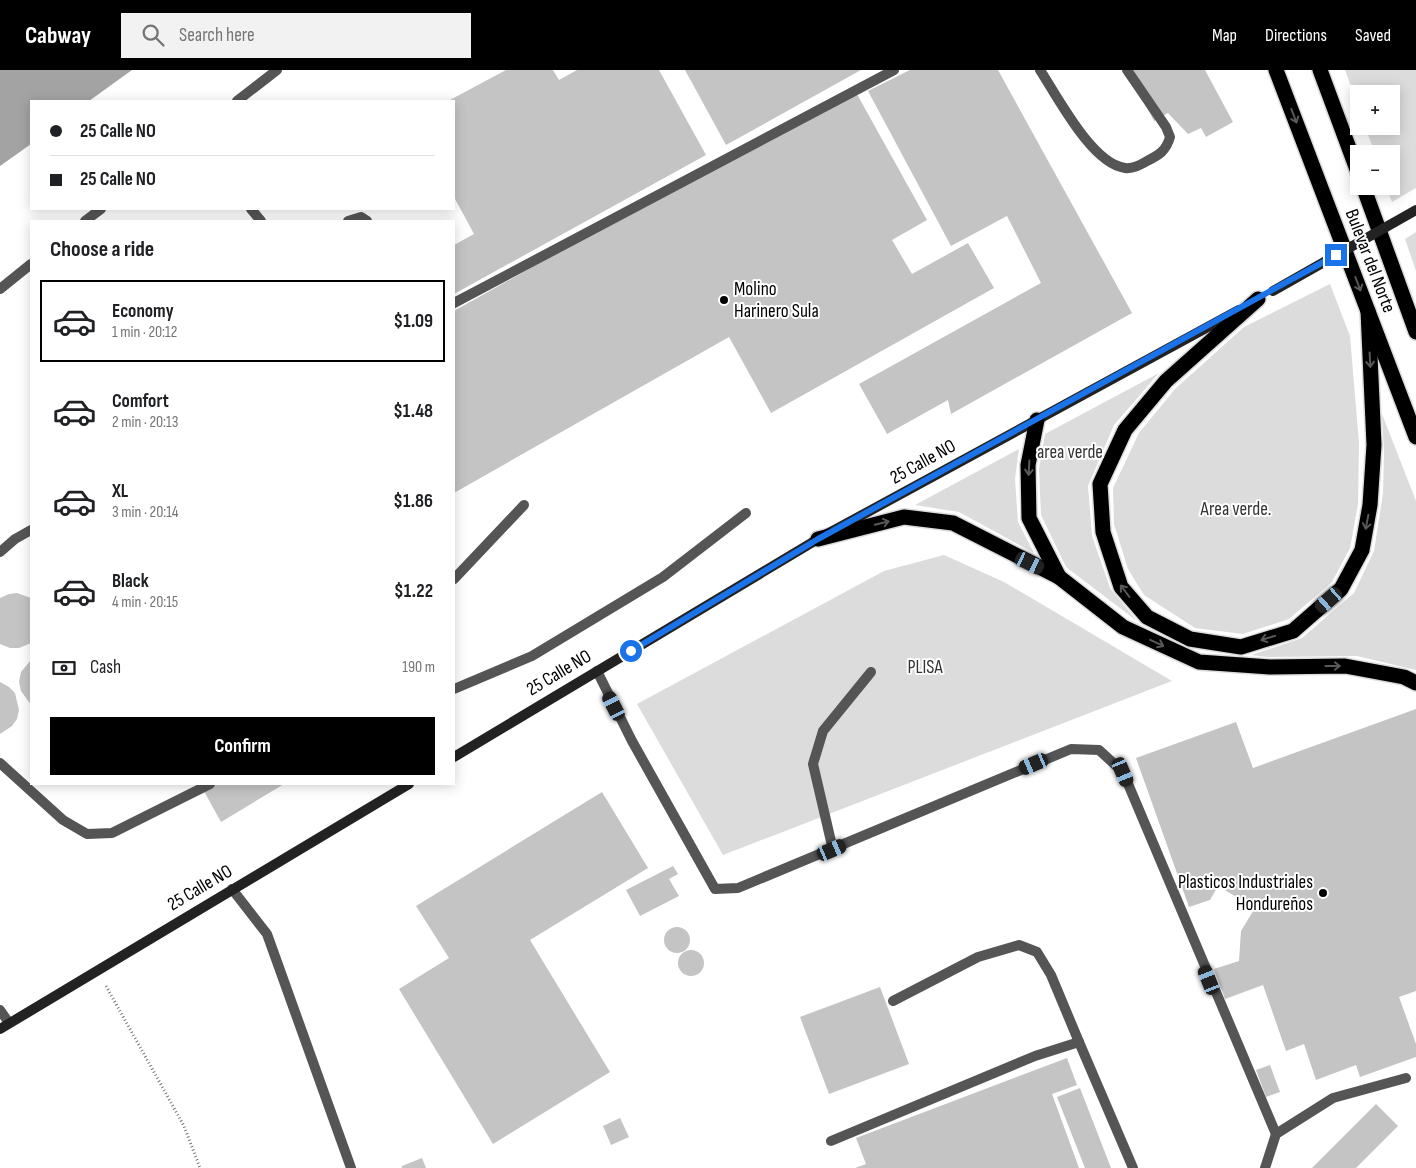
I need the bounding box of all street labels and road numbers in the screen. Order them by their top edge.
street label: Bulevar del Norte [1340,206,1400,316]
street label: 25 Calle NO [886,435,960,489]
street label: 25 Calle NO [522,645,596,701]
street label: 25 Calle NO [163,860,237,916]

